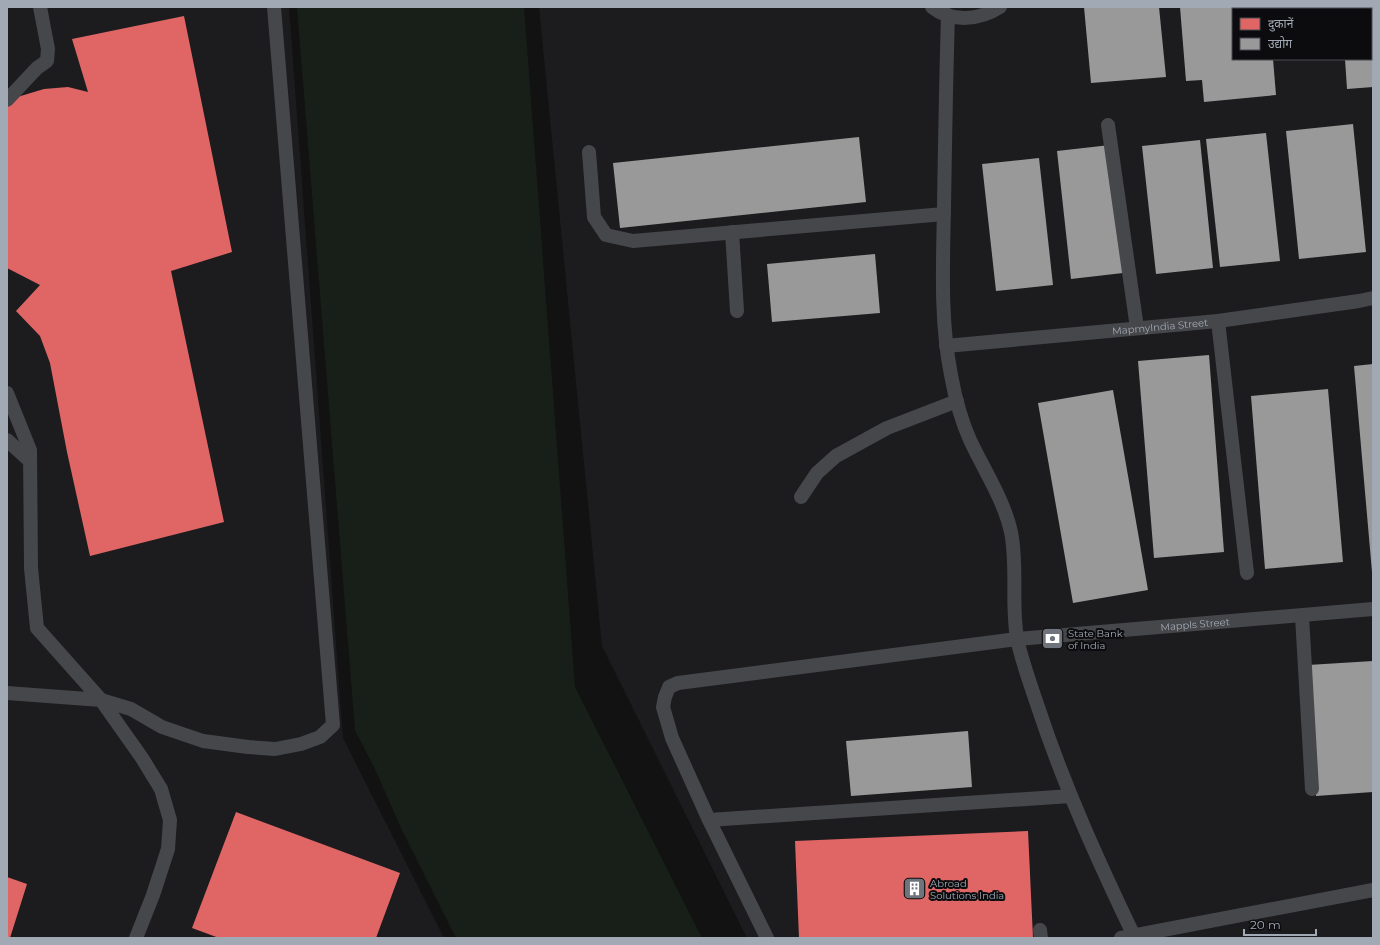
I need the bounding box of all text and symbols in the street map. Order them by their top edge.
legend [1232,8,1372,60]
text: दुकानें [1268,16,1294,32]
text: उद्योग [1268,36,1292,51]
street label: MapmyIndia Street [1112,316,1209,338]
street label: Mappls Street [1160,615,1230,634]
bank icon: State Bank of India [1040,626,1066,652]
place label: State Bank of India [1068,627,1123,652]
building icon: Abroad Solutions India [901,876,927,902]
place label: Abroad Solutions India [930,877,1004,902]
scale bar [1244,911,1316,937]
text: 20 m [1250,917,1281,932]

